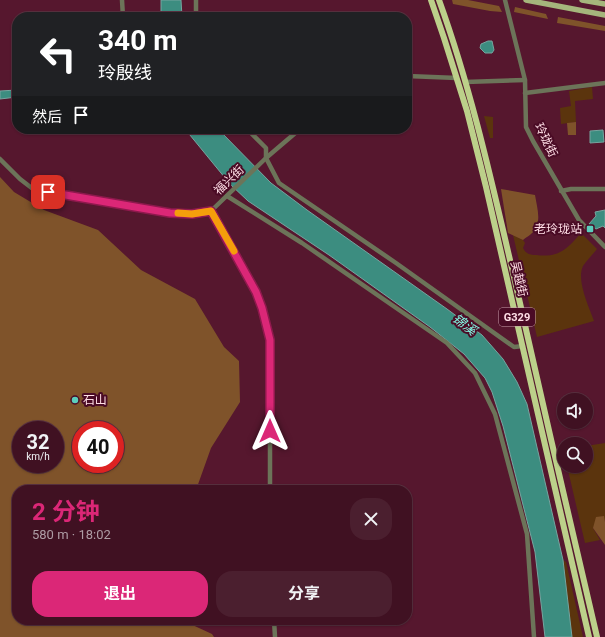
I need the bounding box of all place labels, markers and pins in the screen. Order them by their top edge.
pin [31,175,65,209]
place label: 老玲珑站 [534,222,582,236]
marker: 老玲珑站 [585,224,595,234]
place label: 石山 [83,393,107,407]
marker: 石山 [70,395,80,405]

